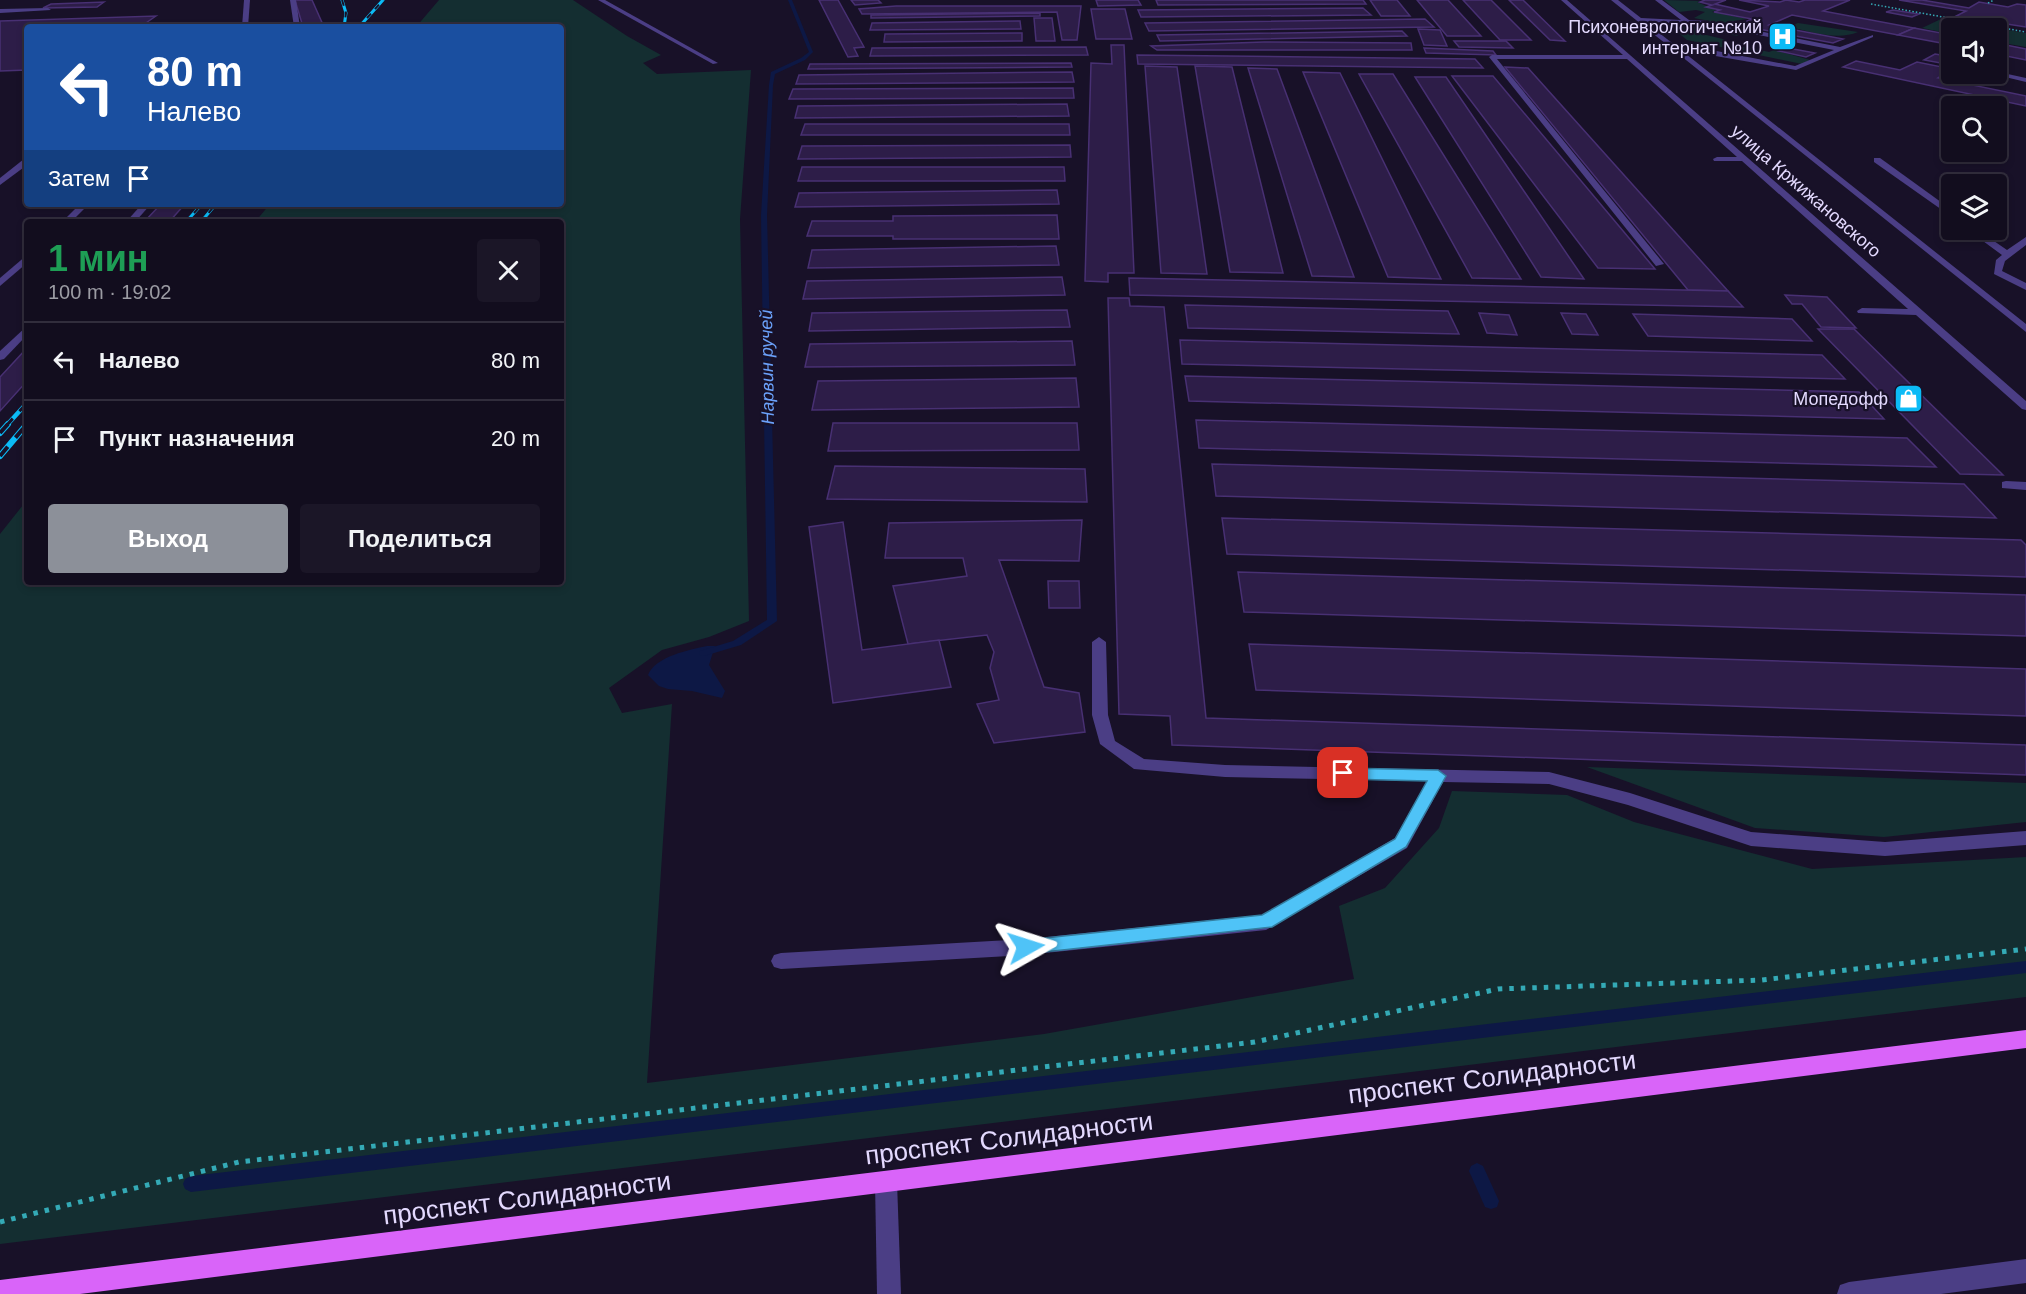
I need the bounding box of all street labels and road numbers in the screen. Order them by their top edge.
street label: улица Кржижановского [1727,121,1885,261]
street label: проспект Солидарности [1346,1044,1638,1110]
street label: проспект Солидарности [863,1105,1155,1171]
street label: проспект Солидарности [381,1165,673,1231]

